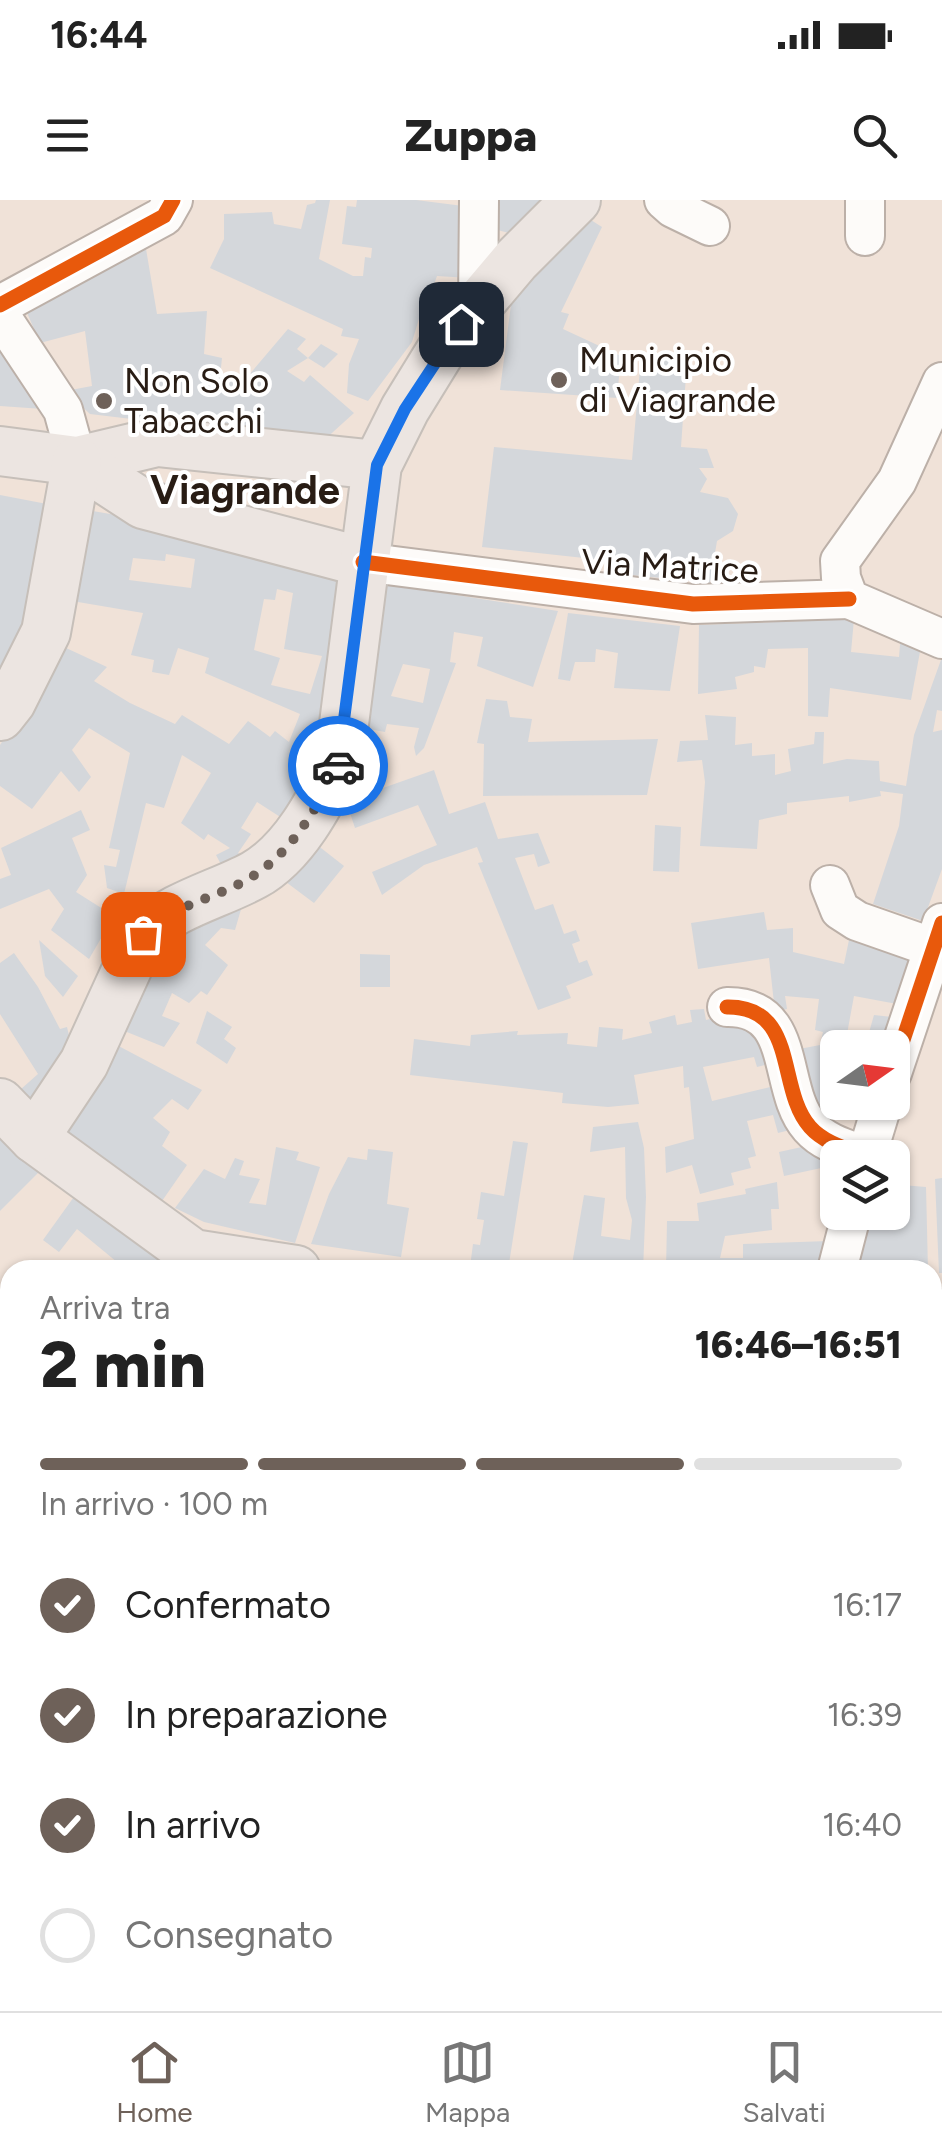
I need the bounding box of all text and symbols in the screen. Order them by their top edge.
text: 16:44 [50,12,148,58]
icon: menu [40,108,95,163]
text: Zuppa [405,108,537,162]
icon: search [847,108,902,163]
pin [419,282,504,367]
icon: home [434,297,489,352]
place label: Municipio di Viagrande [579,339,776,421]
place label: Non Solo Tabacchi [124,360,269,442]
marker: Municipio di Viagrande [548,369,570,391]
marker: Non Solo Tabacchi [93,390,115,412]
district label: Viagrande [150,466,340,514]
street label: Via Matrice [580,540,760,592]
courier [288,716,388,816]
icon: car [311,739,366,794]
pin [101,892,186,977]
icon: bag [116,907,171,962]
north arrow [820,1030,910,1120]
map controls [820,1030,910,1230]
button: layers [820,1140,910,1230]
text: Arriva tra [40,1289,170,1327]
text: 16:46–16:51 [695,1322,902,1368]
text: 2 min [40,1325,206,1403]
text: In arrivo · 100 m [40,1485,268,1523]
icon: check [40,1578,95,1633]
text: Confermato [125,1582,331,1628]
text: 16:17 [832,1586,902,1624]
icon: check [40,1688,95,1743]
text: In preparazione [125,1692,387,1738]
text: 16:39 [827,1696,902,1734]
icon: check [40,1798,95,1853]
text: In arrivo [125,1802,261,1848]
text: 16:40 [822,1806,902,1844]
text: Consegnato [125,1912,333,1958]
tab: Home [116,2035,193,2129]
tab: Mappa [425,2035,510,2129]
tab: Salvati [743,2035,826,2129]

